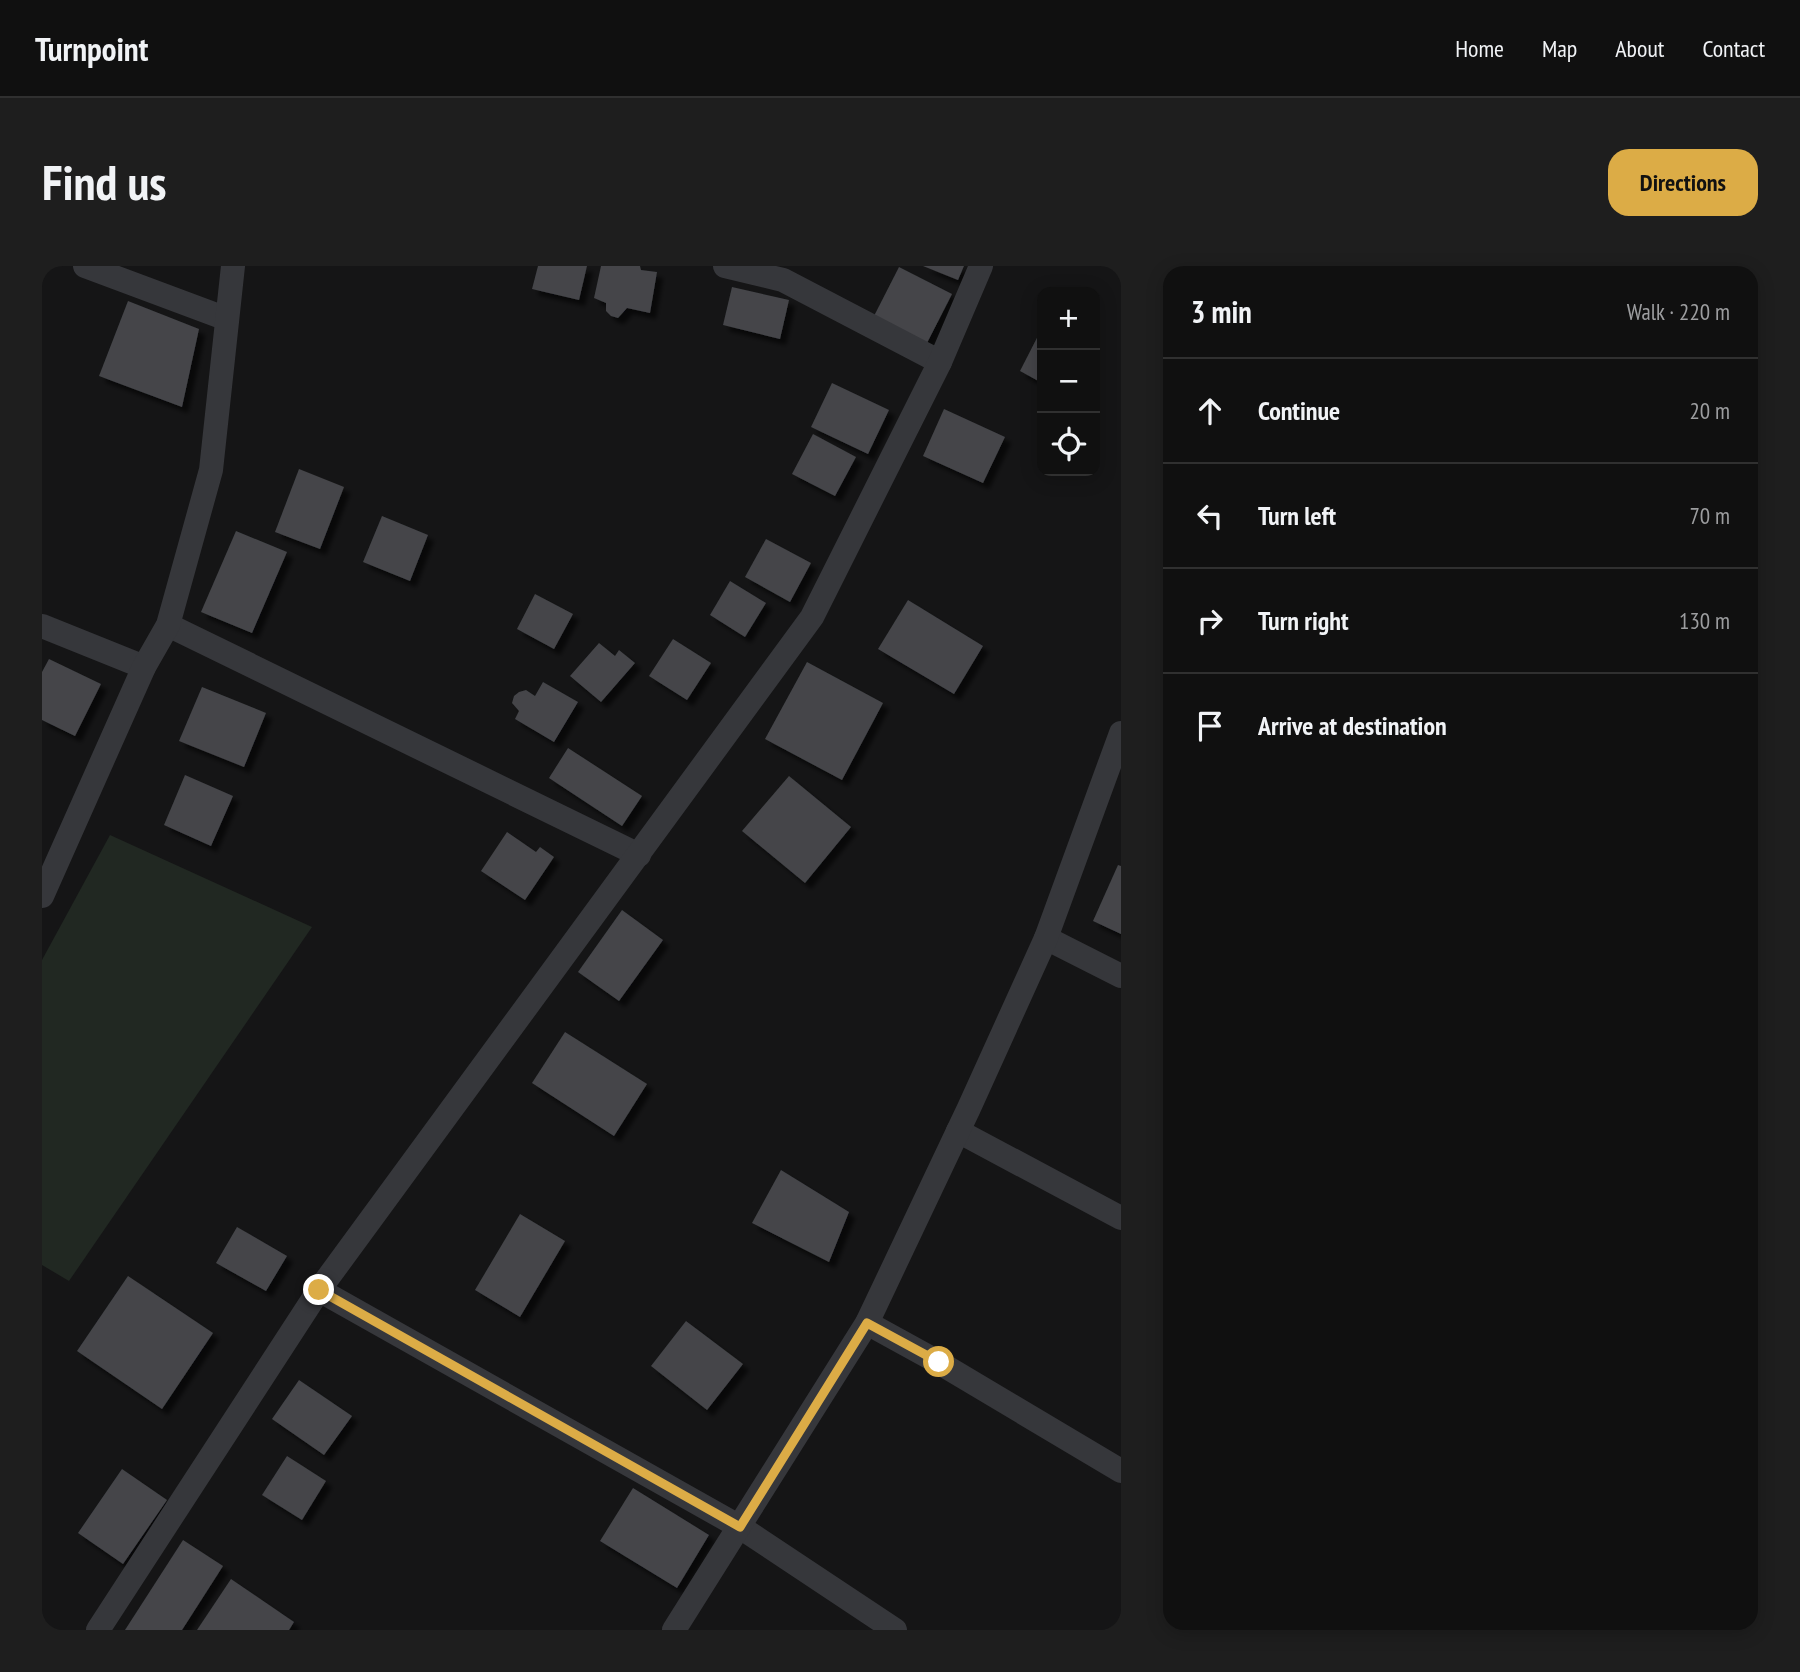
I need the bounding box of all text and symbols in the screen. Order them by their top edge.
text: Turnpoint [35,27,148,70]
text: Home [1455,33,1504,64]
text: Map [1542,33,1577,64]
text: About [1615,33,1664,64]
text: Contact [1702,33,1765,64]
button: Directions [1608,149,1758,216]
text: Find us [42,150,166,214]
map controls [1037,287,1100,476]
button: + [1037,287,1100,350]
text: 3 min [1191,292,1252,331]
text: Walk · 220 m [1627,297,1730,326]
button: − [1037,350,1100,413]
icon: ahead [1191,392,1229,430]
text: Continue [1258,394,1340,427]
text: 20 m [1689,396,1730,425]
button: locate [1037,413,1100,476]
icon: left [1191,497,1229,535]
text: Turn left [1258,499,1336,532]
text: 70 m [1689,501,1730,530]
icon: right [1191,602,1229,640]
text: Turn right [1258,604,1349,637]
text: 130 m [1679,606,1730,635]
icon: arrive [1191,707,1229,745]
text: Arrive at destination [1258,709,1447,742]
route end [303,1274,334,1305]
route start [923,1346,954,1377]

